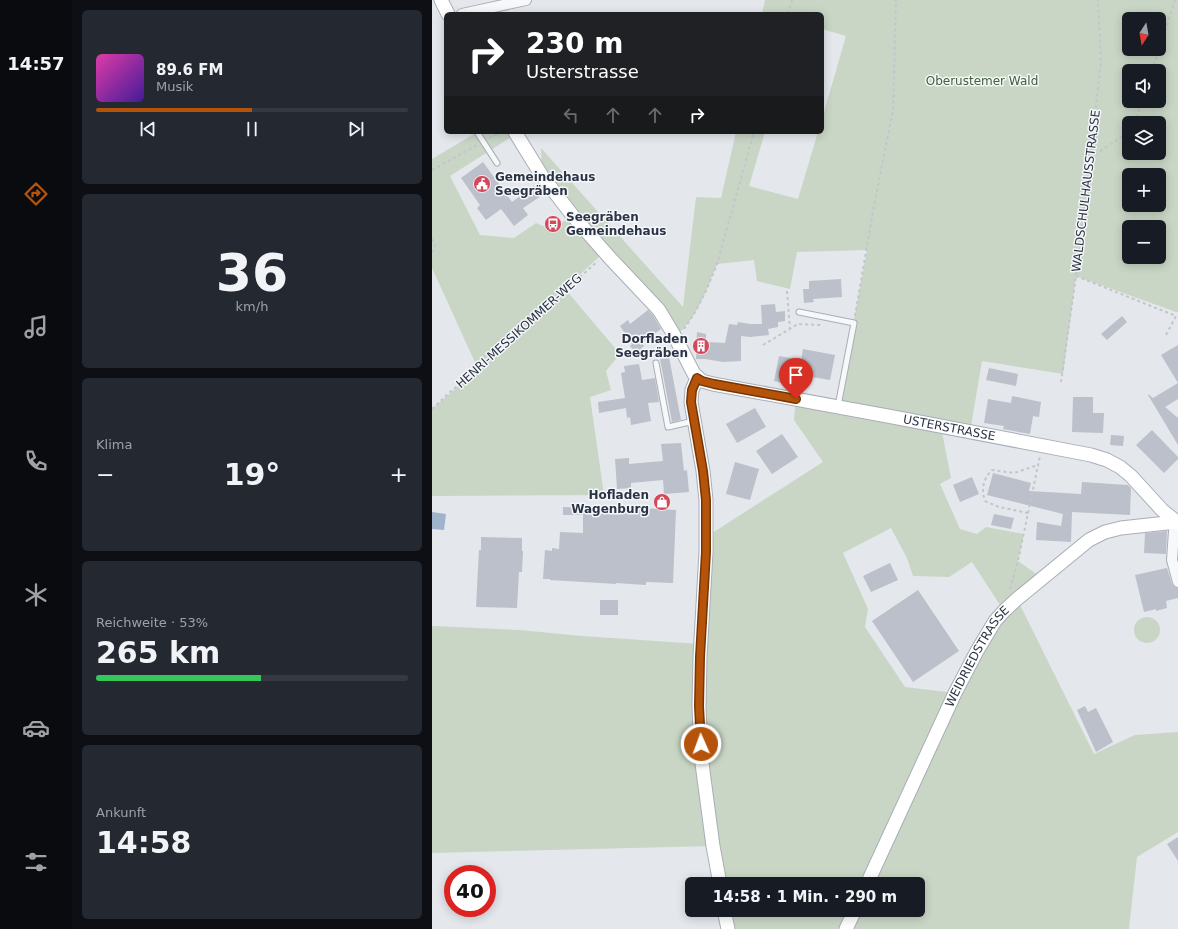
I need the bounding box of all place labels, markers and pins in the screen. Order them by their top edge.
place label: Gemeindehaus Seegräben [495,170,595,198]
public building icon: Gemeindehaus Seegräben [472,174,492,194]
place label: Seegräben Gemeindehaus [566,210,666,238]
bus stop icon: Seegräben Gemeindehaus [543,214,563,234]
place label: Dorfladen Seegräben [615,332,688,360]
building icon: Dorfladen Seegräben [691,336,711,356]
pin [779,358,813,399]
place label: Hofladen Wagenburg [571,488,649,516]
shop icon: Hofladen Wagenburg [652,492,672,512]

